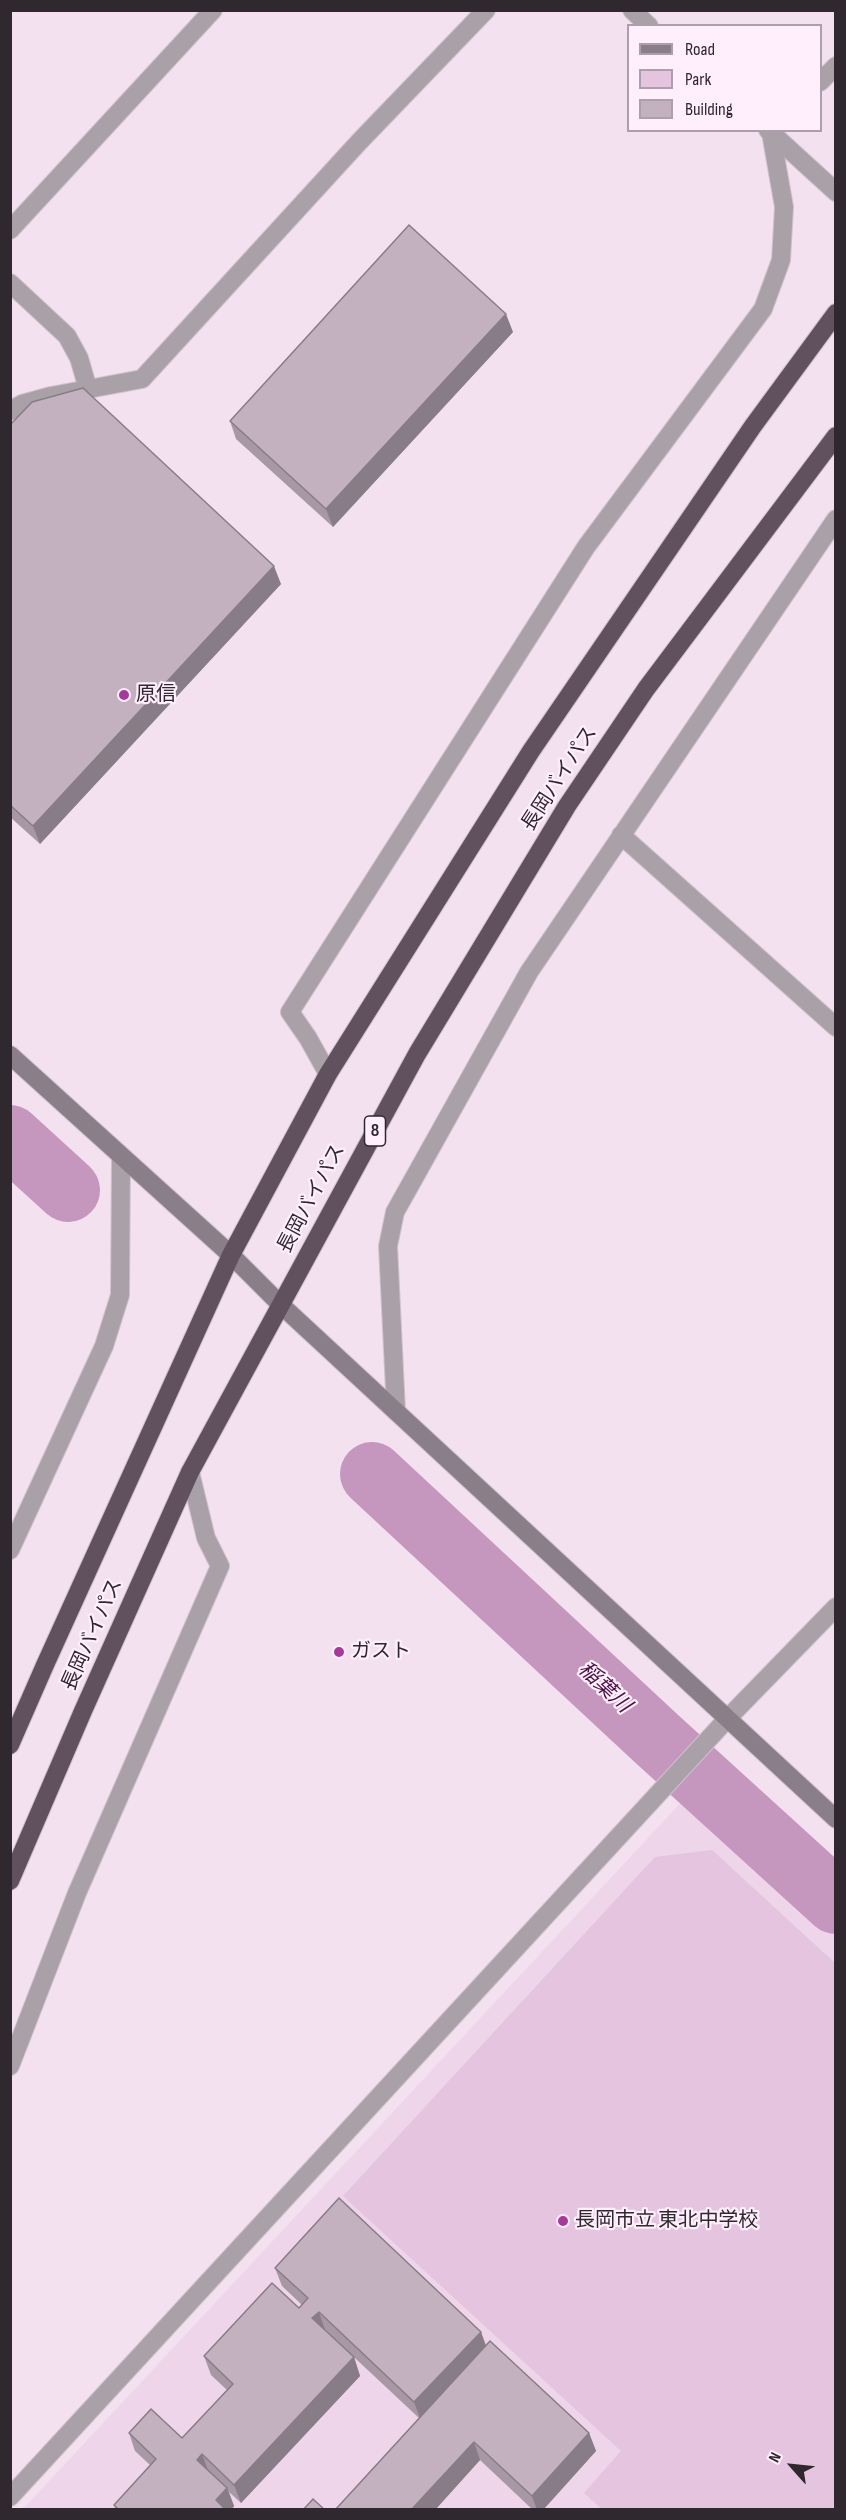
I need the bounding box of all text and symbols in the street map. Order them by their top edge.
legend [627,24,822,132]
text: Road [685,39,715,60]
text: Park [685,69,711,90]
text: Building [685,99,733,120]
place label: 原信 [136,683,176,707]
marker: 原信 [117,688,131,702]
street label: 長岡バイパス [517,722,603,836]
road number: 8 [364,1116,386,1146]
street label: 長岡バイパス [273,1140,351,1258]
street label: 長岡バイパス [58,1575,128,1695]
place label: ガスト [351,1640,411,1664]
marker: ガスト [332,1645,346,1659]
water label: 稲葉川 [572,1657,636,1719]
place label: 長岡市立 東北中学校 [575,2209,758,2233]
marker: 長岡市立 東北中学校 [556,2214,570,2228]
north arrow [762,2436,822,2496]
text: N [765,2449,786,2466]

